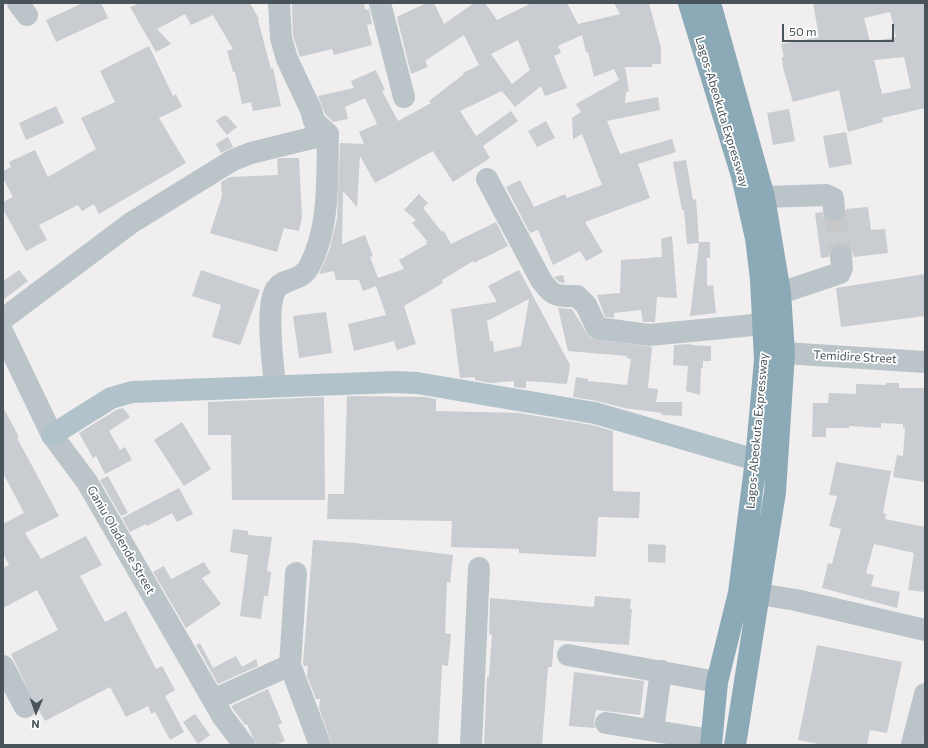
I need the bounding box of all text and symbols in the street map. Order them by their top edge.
scale bar [784,16,896,42]
text: 50 m [789,24,817,38]
street label: Lagos-Abeokuta Expressway [692,35,752,189]
street label: Temidire Street [813,348,897,366]
street label: Lagos-Abeokuta Expressway [743,352,771,510]
street label: Ganiu Oladende Street [84,483,158,597]
north arrow [16,692,56,732]
text: N [31,718,40,731]

